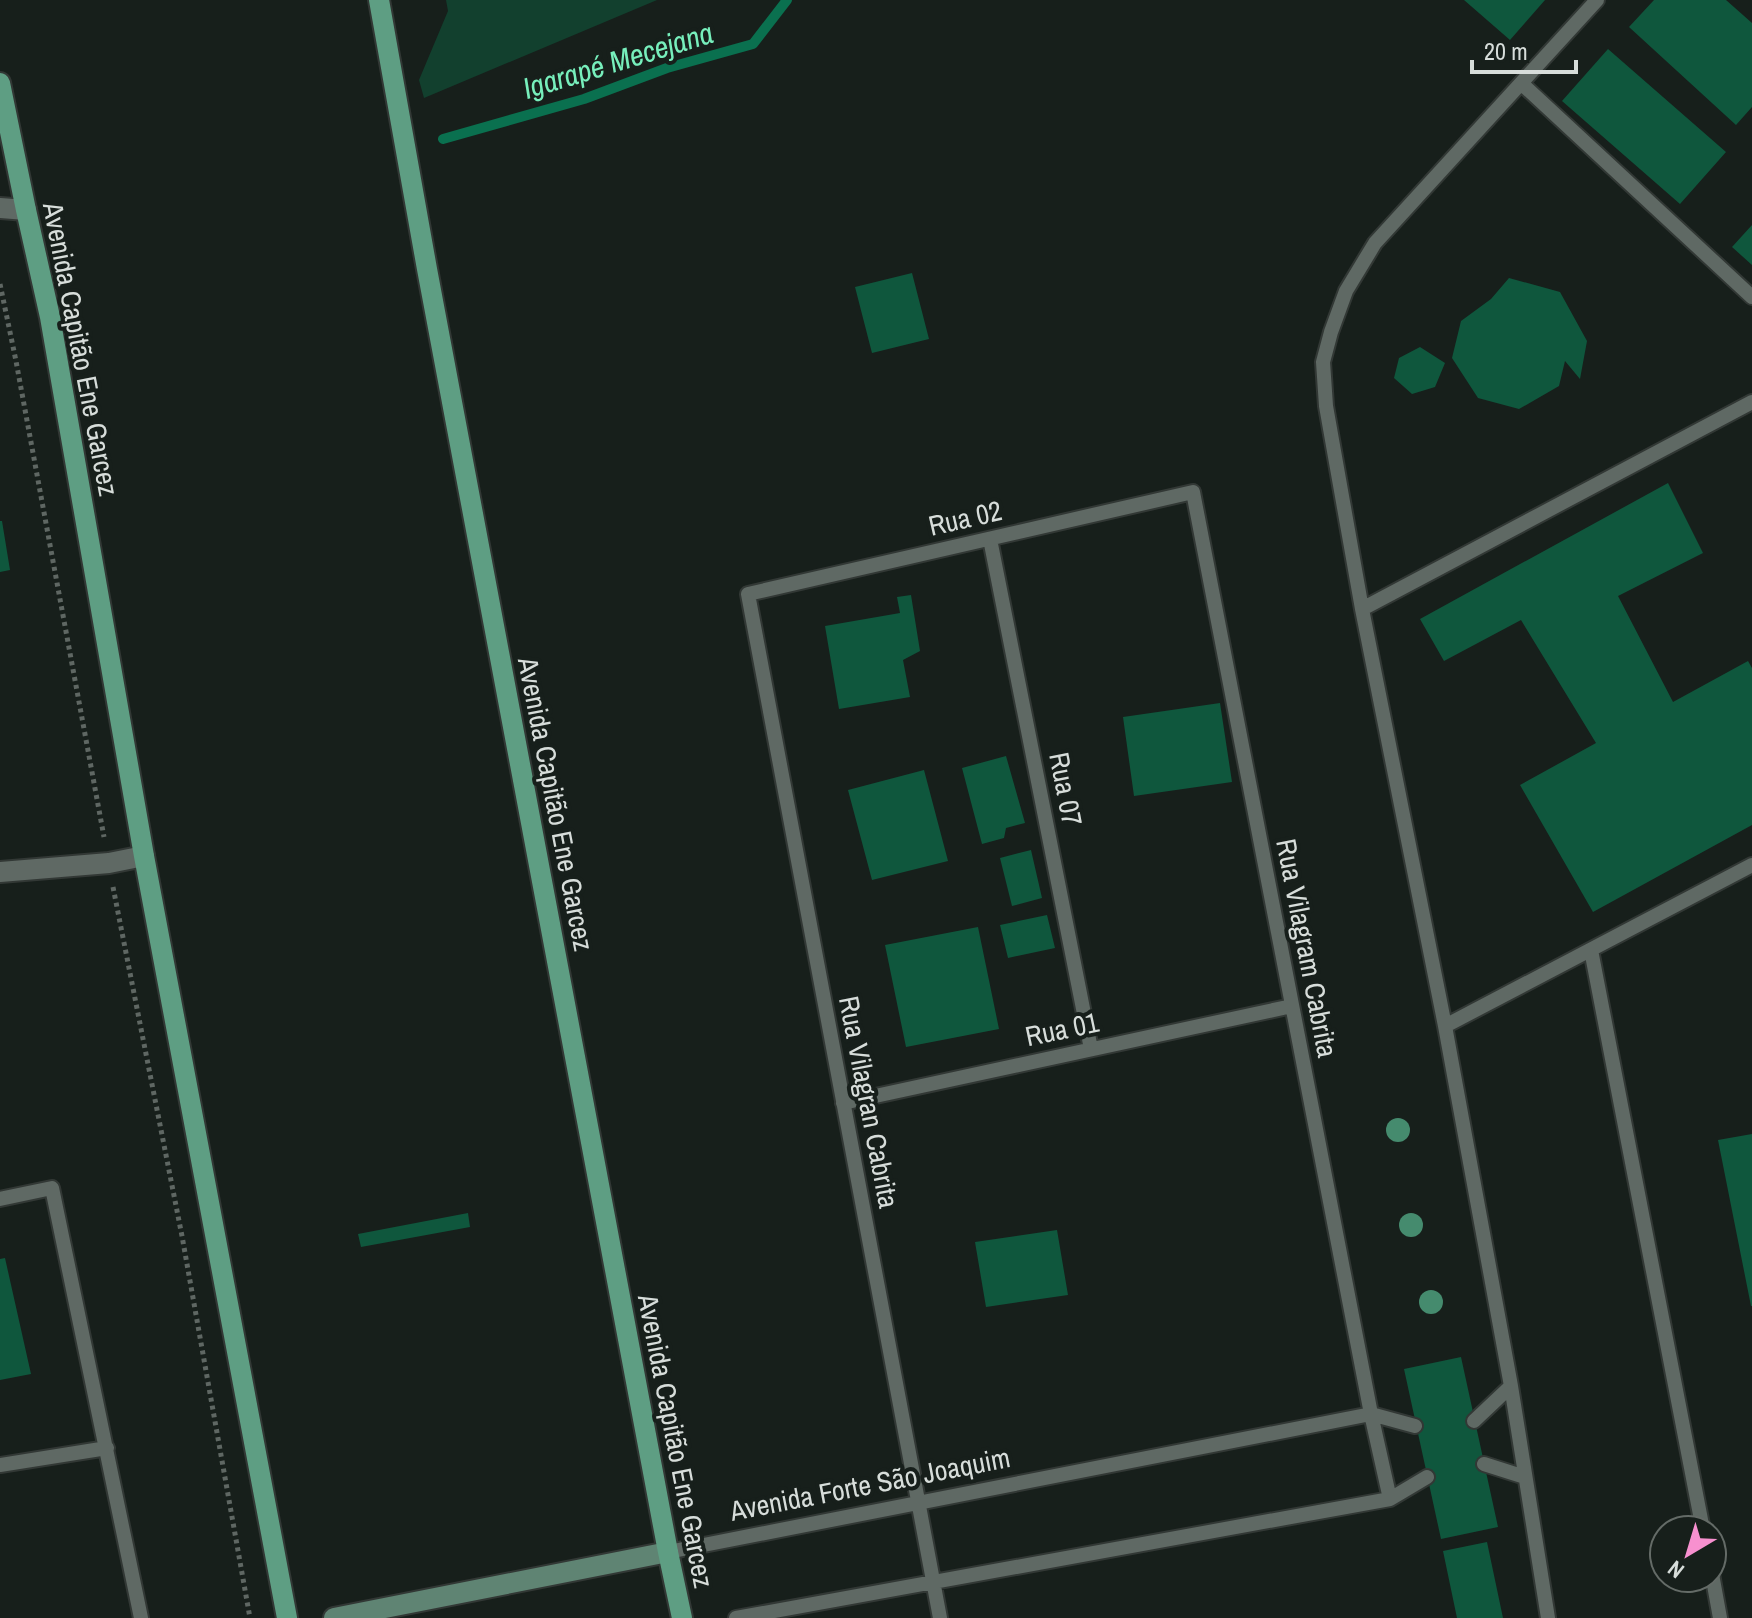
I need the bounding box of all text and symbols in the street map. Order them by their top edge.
water label: Igarapé Mecejana [518,12,718,108]
scale bar [1472,24,1576,74]
text: 20 m [1484,35,1528,67]
street label: Avenida Capitão Ene Garcez [34,198,128,499]
street label: Rua 02 [925,491,1005,545]
street label: Avenida Capitão Ene Garcez [509,653,603,954]
street label: Rua 07 [1040,749,1092,829]
street label: Rua Vilagram Cabrita [1267,836,1347,1061]
street label: Rua Vilagran Cabrita [830,993,908,1212]
street label: Rua 01 [1022,1003,1102,1055]
street label: Avenida Capitão Ene Garcez [629,1290,723,1591]
street label: Avenida Forte São Joaquim [726,1438,1013,1530]
north arrow [1648,1514,1728,1594]
text: N [1661,1554,1690,1586]

